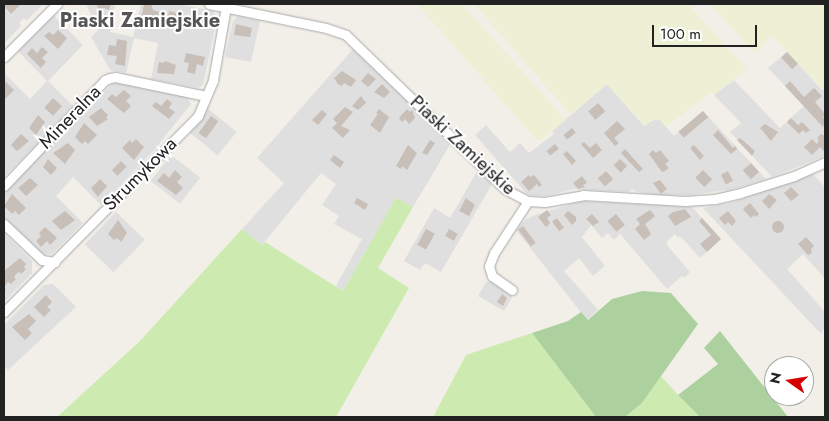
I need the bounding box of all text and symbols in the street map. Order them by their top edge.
district label: Piaski Zamiejskie [60,8,220,32]
scale bar [654,15,759,47]
text: 100 m [660,23,701,45]
street label: Mineralna [34,81,106,153]
street label: Piaski Zamiejskie [406,90,520,200]
street label: Strumykowa [98,132,182,216]
north arrow [764,356,814,406]
text: N [764,370,786,386]

